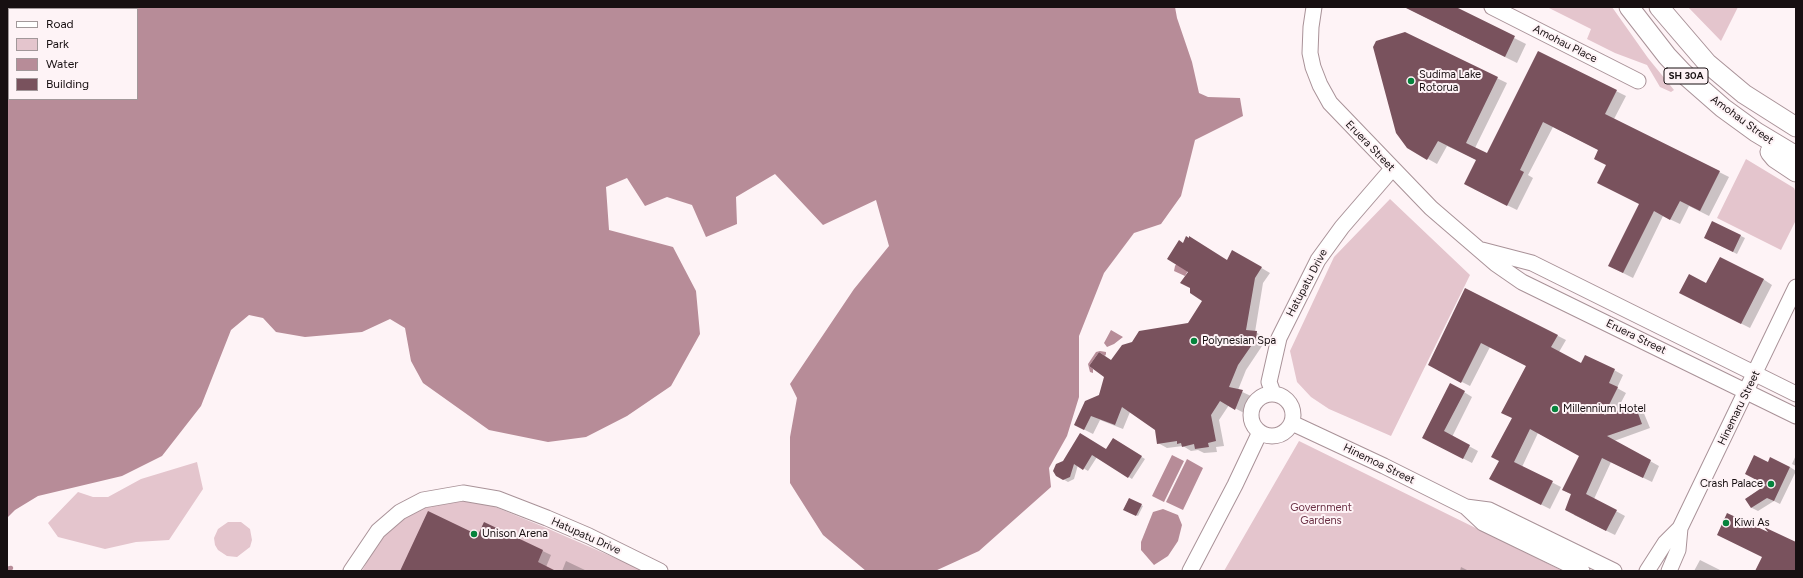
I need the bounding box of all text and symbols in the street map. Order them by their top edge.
legend [8,8,138,100]
text: Road [46,17,74,31]
street label: Amohau Place [1531,22,1599,66]
text: Park [46,37,69,51]
text: Water [46,57,78,71]
place label: Sudima Lake Rotorua [1419,68,1481,94]
road number: SH 30A [1664,68,1708,84]
marker: Sudima Lake Rotorua [1406,76,1416,86]
text: Building [46,77,89,91]
street label: Amohau Street [1708,93,1776,147]
street label: Eruera Street [1343,118,1397,174]
street label: Hatupatu Drive [1284,247,1330,319]
street label: Eruera Street [1604,317,1668,357]
place label: Polynesian Spa [1202,334,1276,348]
marker: Polynesian Spa [1189,336,1199,346]
street label: Hinemaru Street [1715,369,1763,447]
place label: Millennium Hotel [1563,402,1646,416]
marker: Millennium Hotel [1550,404,1560,414]
street label: Hinemoa Street [1341,441,1417,487]
place label: Crash Palace [1700,477,1763,491]
marker: Crash Palace [1766,479,1776,489]
park label: Government Gardens [1290,501,1352,527]
street label: Hatupatu Drive [549,515,623,557]
place label: Kiwi As [1734,516,1770,530]
marker: Kiwi As [1721,518,1731,528]
place label: Unison Arena [482,527,548,541]
marker: Unison Arena [469,529,479,539]

